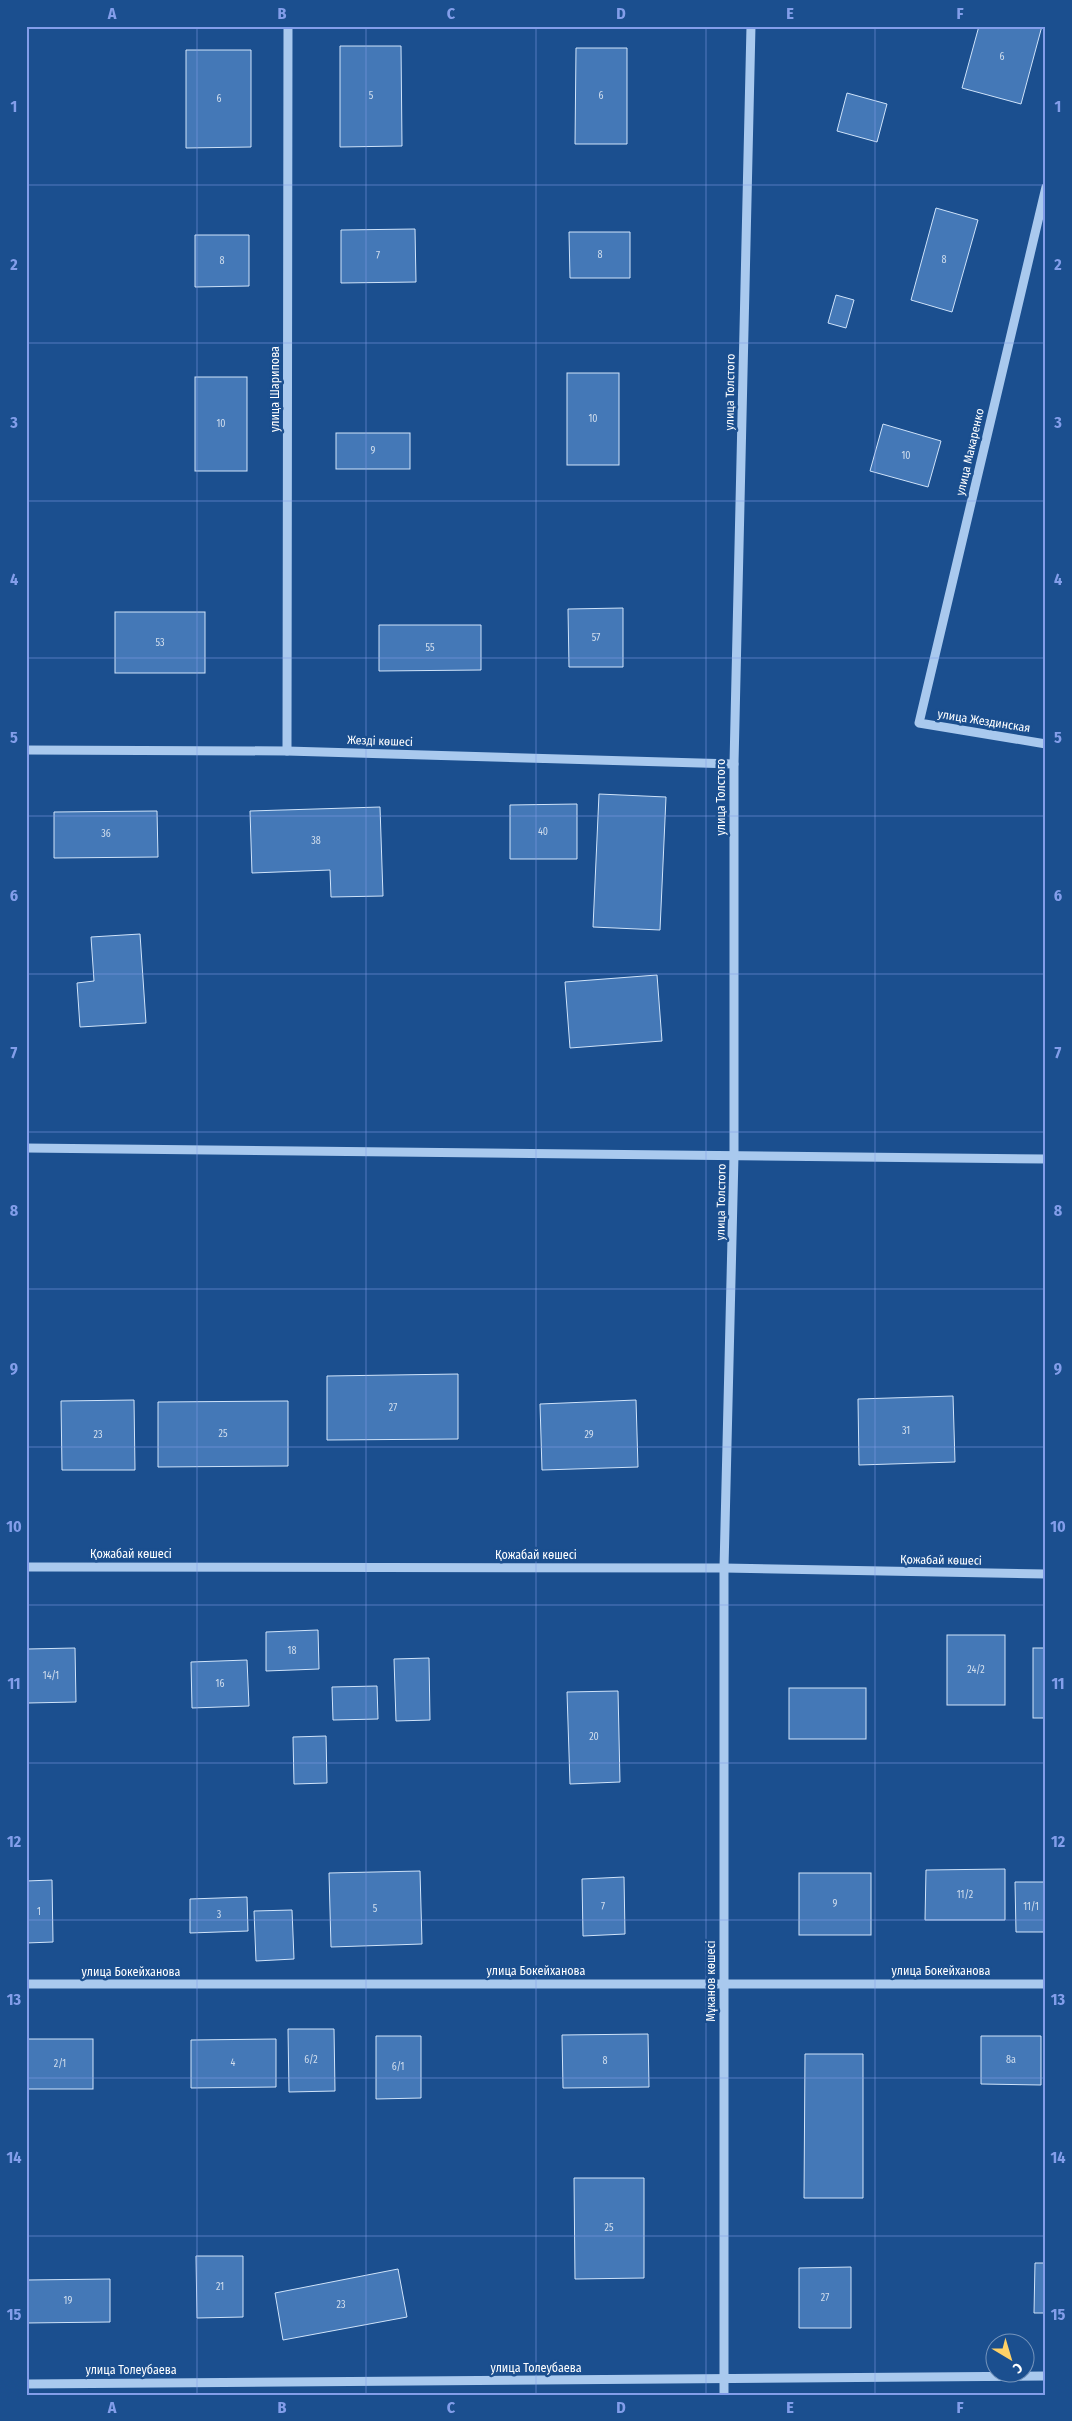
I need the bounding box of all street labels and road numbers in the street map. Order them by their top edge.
street label: улица Шарипова [268,346,282,432]
street label: улица Толстого [722,353,738,431]
street label: улица Макаренко [953,407,987,497]
street label: улица Жездинская [937,707,1031,735]
street label: Жезді көшесі [347,733,413,749]
street label: улица Толстого [714,759,728,835]
street label: улица Толстого [713,1163,729,1241]
street label: Қожабай көшесі [90,1547,172,1561]
street label: Қожабай көшесі [495,1548,577,1562]
street label: Қожабай көшесі [900,1552,982,1568]
street label: Мұканов көшесі [704,1940,718,2022]
street label: улица Бокейханова [487,1964,586,1978]
street label: улица Бокейханова [892,1964,991,1978]
street label: улица Бокейханова [82,1965,181,1979]
street label: улица Толеубаева [490,2361,582,2375]
street label: улица Толеубаева [85,2363,177,2377]

